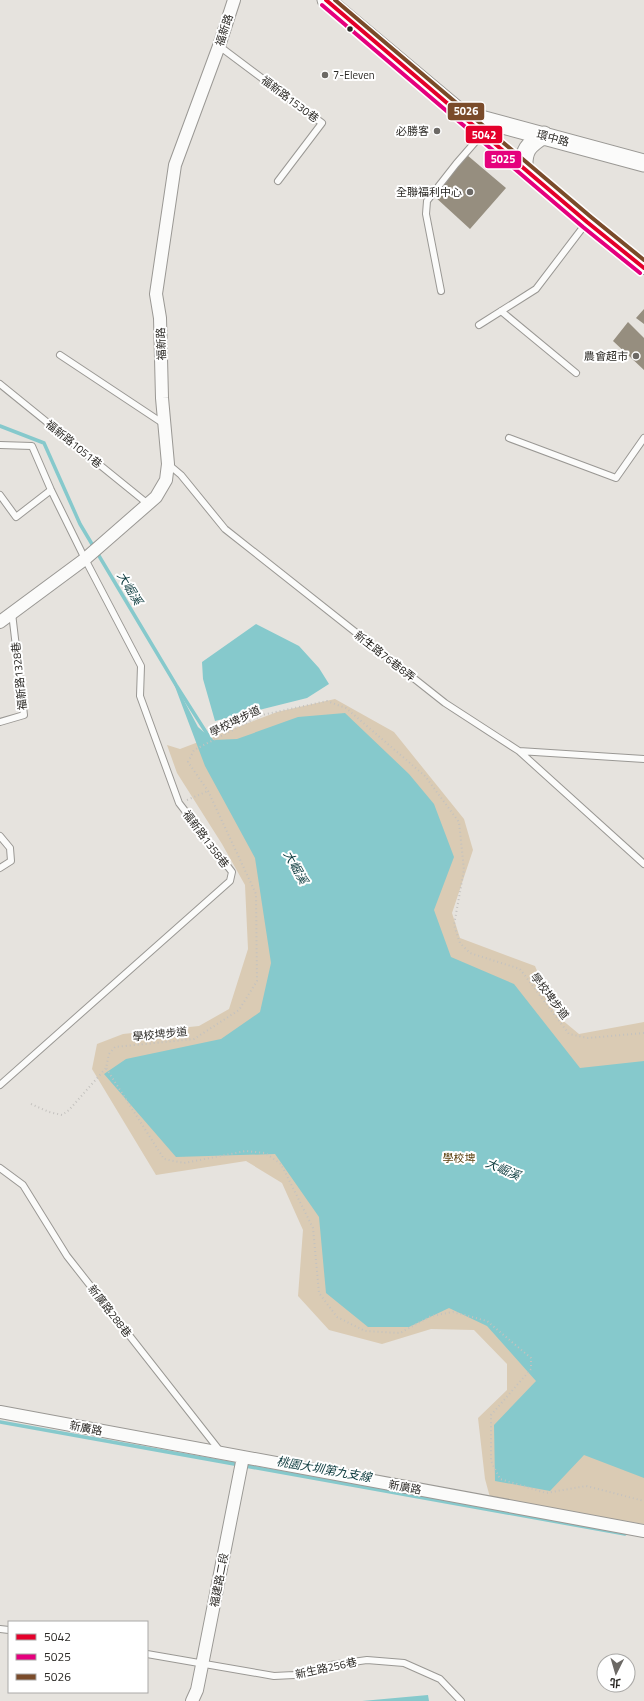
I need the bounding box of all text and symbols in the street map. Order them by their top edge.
street label: 福新路 [211,12,237,48]
unlabelled marker [345,24,355,34]
place label: 7-Eleven [333,67,375,83]
marker: 7-Eleven [320,70,330,80]
street label: 福新路1530巷 [258,72,322,126]
line badge: 5026 [447,102,485,121]
text: 5026 [454,103,478,119]
place label: 必勝客 [396,123,429,139]
line badge: 5042 [465,125,503,144]
marker: 必勝客 [432,126,442,136]
street label: 環中路 [535,126,571,150]
text: 5042 [472,127,496,143]
line badge: 5025 [484,150,522,169]
text: 5025 [491,151,515,167]
place label: 全聯福利中心 [396,184,462,200]
marker: 全聯福利中心 [465,187,475,197]
street label: 福新路 [152,327,170,361]
place label: 農會超市 [584,348,628,364]
marker: 農會超市 [631,351,641,361]
street label: 福新路1051巷 [42,416,106,472]
water label: 大崛溪 [113,568,148,610]
street label: 新生路76巷8弄 [351,627,419,685]
street label: 福新路1328巷 [7,641,31,711]
street label: 學校埤步道 [207,702,263,740]
street label: 福新路1358巷 [179,807,233,871]
water label: 大崛溪 [279,847,314,889]
street label: 學校埤步道 [527,969,573,1023]
street label: 學校埤步道 [132,1023,188,1045]
park label: 學校埤 [443,1150,476,1166]
water label: 大崛溪 [483,1153,525,1186]
street label: 新廣路288巷 [84,1281,136,1341]
street label: 新廣路 [68,1417,104,1439]
water label: 桃園大圳第九支線 [275,1451,375,1487]
street label: 新廣路 [387,1476,423,1498]
street label: 福建路二段 [206,1551,232,1609]
legend [8,1621,148,1693]
text: 5042 [44,1627,71,1646]
text: 5025 [44,1647,71,1666]
north arrow [596,1653,636,1693]
street label: 新生路256巷 [294,1654,358,1682]
text: 5026 [44,1667,71,1686]
text: 北 [609,1675,621,1691]

